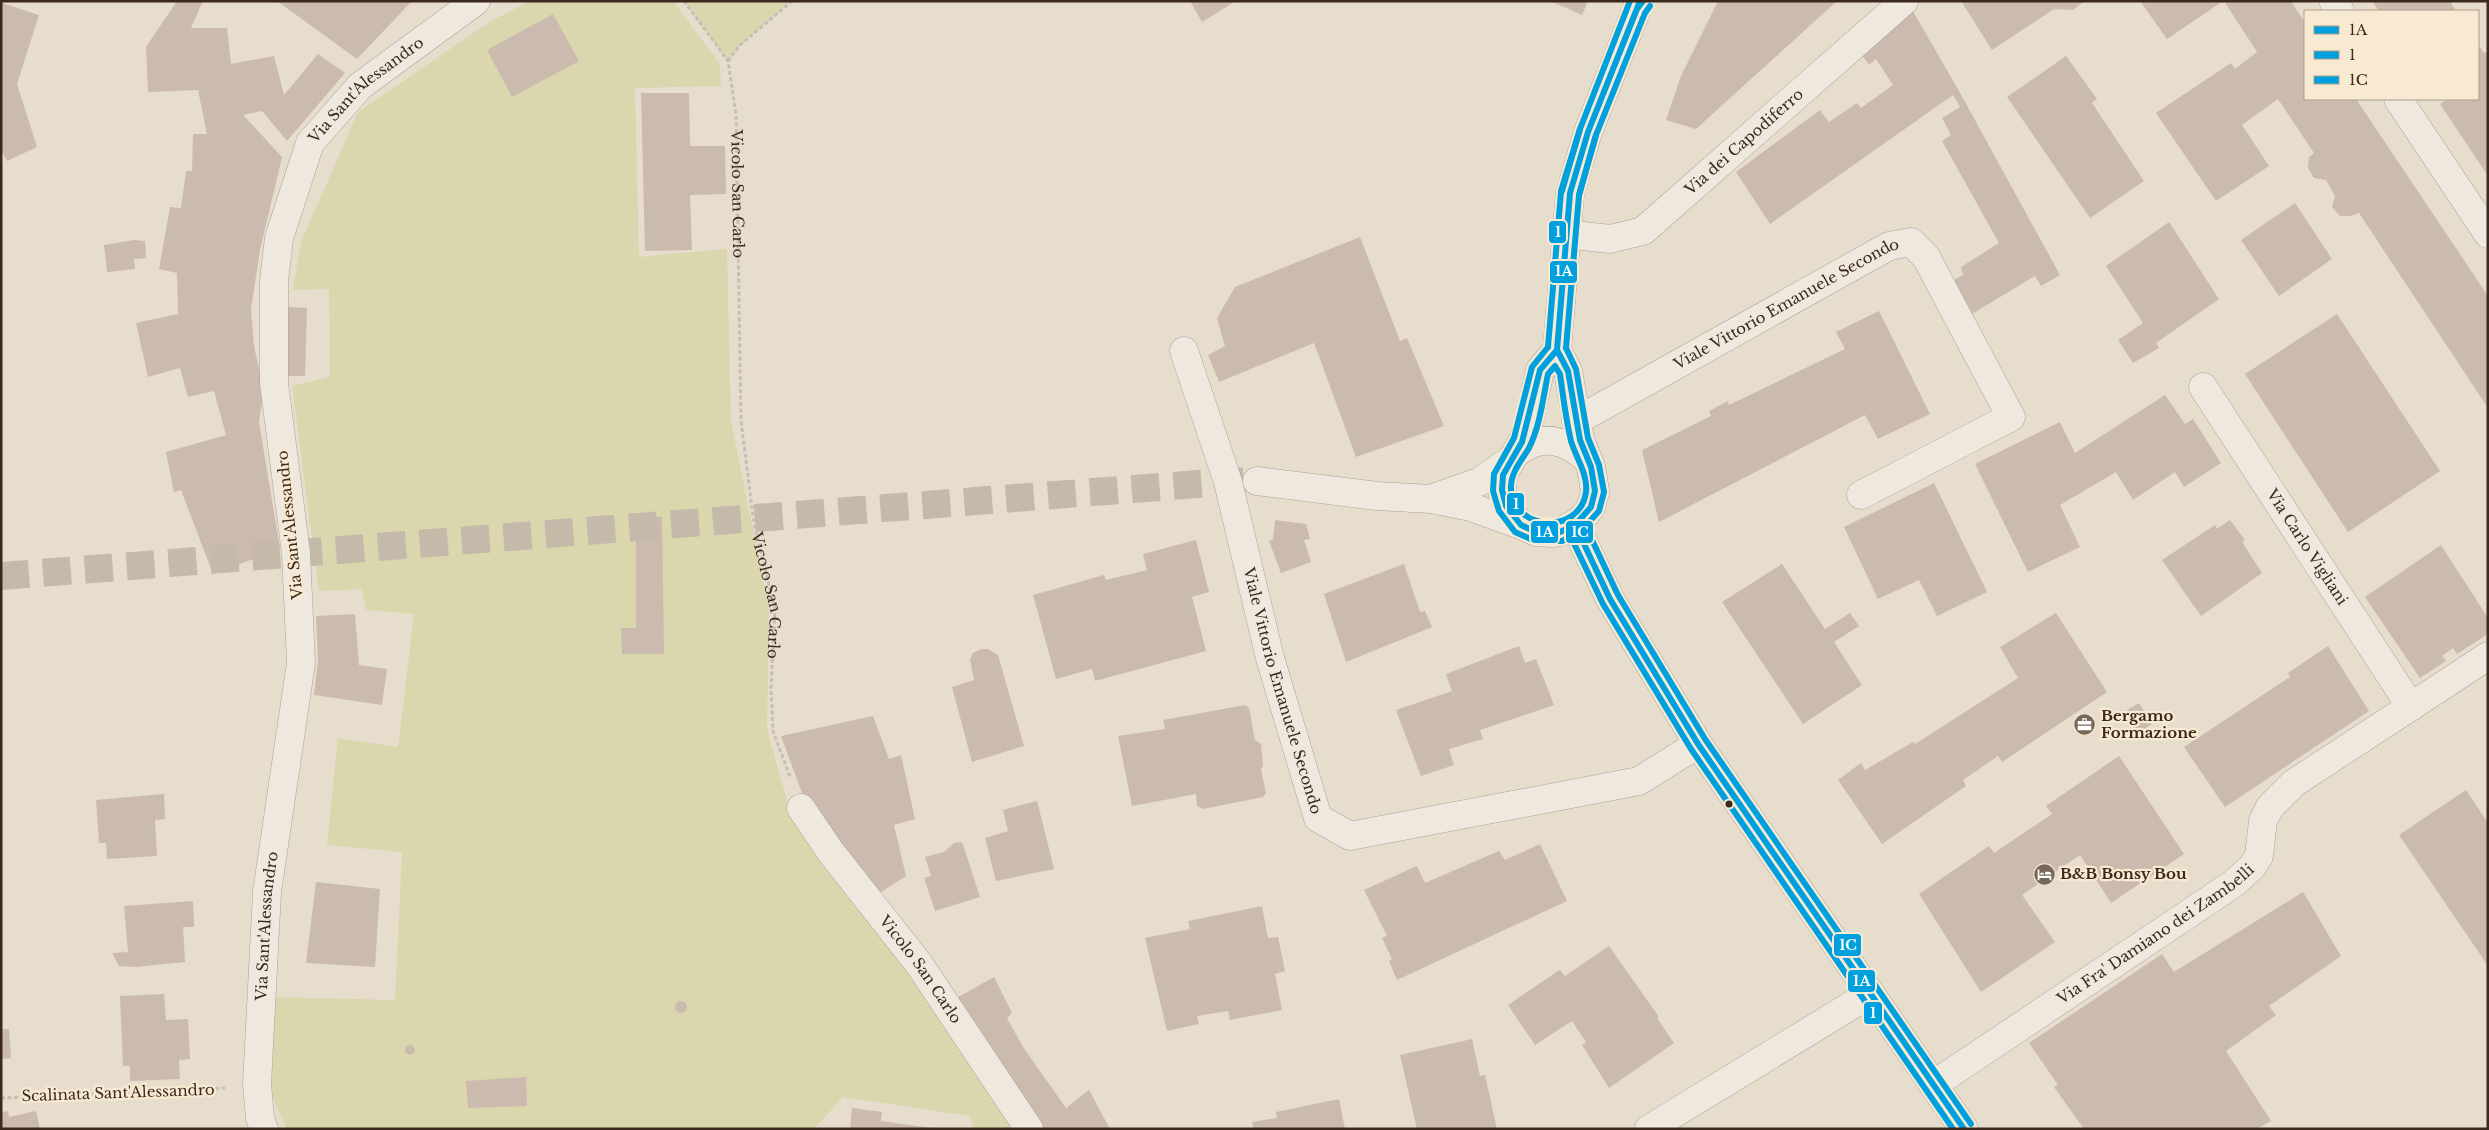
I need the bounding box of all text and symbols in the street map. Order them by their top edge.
legend [2304,10,2479,100]
text: 1A [2349,20,2368,39]
street label: Via Sant'Alessandro [304,32,427,148]
text: 1 [2349,45,2356,64]
text: 1C [2349,70,2368,89]
street label: Via dei Capodiferro [1680,84,1807,199]
street label: Vicolo San Carlo [727,129,748,259]
line badge: 1 [1548,220,1567,244]
text: 1 [1555,223,1561,241]
street label: Viale Vittorio Emanuele Secondo [1669,234,1901,374]
line badge: 1A [1549,260,1578,284]
text: 1A [1555,262,1574,280]
street label: Via Sant'Alessandro [272,449,307,601]
street label: Via Carlo Vigliani [2262,484,2352,609]
line badge: 1 [1506,492,1525,516]
text: 1 [1513,495,1519,513]
line badge: 1A [1530,520,1559,544]
line badge: 1C [1565,520,1594,544]
text: 1A [1536,523,1555,541]
text: 1C [1571,523,1589,541]
street label: Vicolo San Carlo [747,529,786,659]
street label: Viale Vittorio Emanuele Secondo [1239,565,1326,816]
place label: Bergamo Formazione [2101,706,2197,742]
office icon: Bergamo Formazione [2073,713,2097,737]
unlabelled marker [1724,799,1734,809]
street label: Via Sant'Alessandro [251,850,282,1002]
street label: Via Fra' Damiano dei Zambelli [2053,860,2258,1009]
hotel icon: B&B Bonsy Bou [2032,862,2056,886]
place label: B&B Bonsy Bou [2060,864,2187,883]
street label: Vicolo San Carlo [875,911,966,1027]
line badge: 1C [1833,933,1862,957]
text: 1C [1839,936,1857,954]
line badge: 1A [1847,969,1876,993]
text: 1A [1853,972,1872,990]
line badge: 1 [1863,1001,1883,1025]
text: 1 [1870,1004,1876,1022]
street label: Scalinata Sant'Alessandro [21,1080,215,1105]

